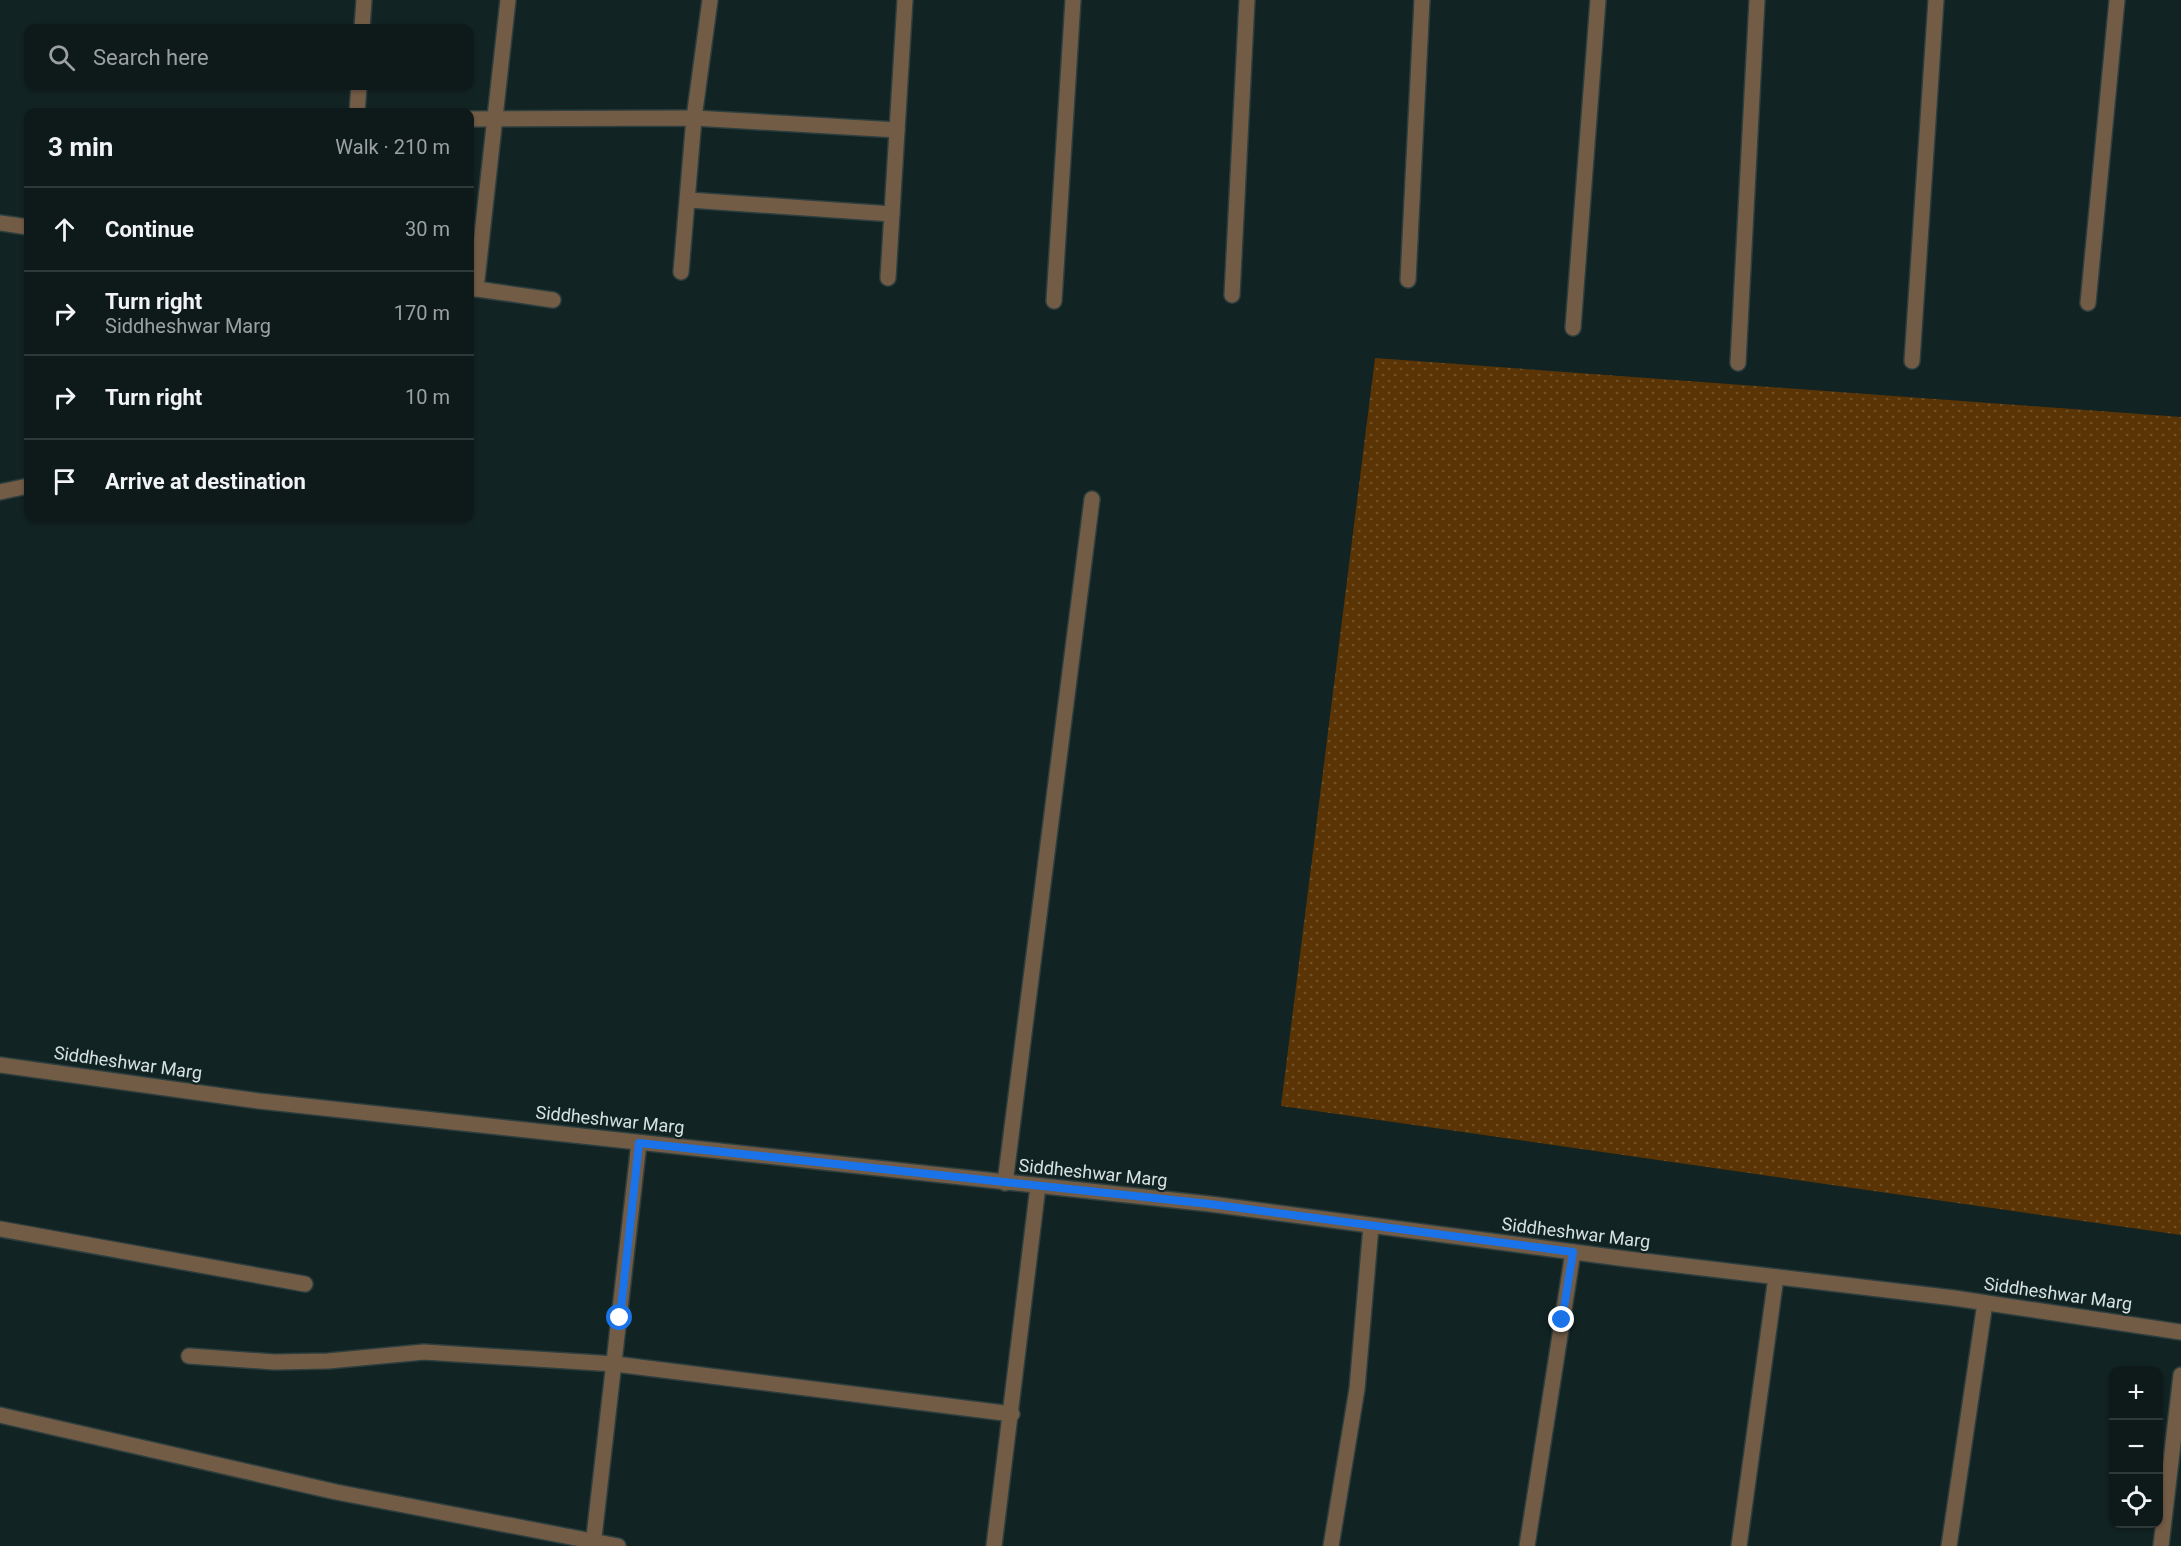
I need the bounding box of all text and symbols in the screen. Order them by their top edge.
search box [24,24,474,90]
icon: search [45,41,78,74]
text: Search here [93,45,209,70]
text: 3 min [48,132,113,162]
text: Walk · 210 m [335,135,450,159]
icon: ahead [48,213,81,246]
text: Continue [105,217,194,242]
text: 30 m [405,217,450,241]
text: Turn right [105,289,202,314]
icon: right [48,297,81,330]
text: 170 m [394,301,450,325]
text: Siddheshwar Marg [105,314,271,338]
icon: right [48,381,81,414]
text: Turn right [105,385,202,410]
text: 10 m [405,385,450,409]
icon: arrive [48,465,81,498]
text: Arrive at destination [105,469,306,494]
street label: Siddheshwar Marg [53,1042,204,1083]
street label: Siddheshwar Marg [535,1101,685,1138]
street label: Siddheshwar Marg [1018,1154,1168,1191]
street label: Siddheshwar Marg [1501,1213,1652,1252]
street label: Siddheshwar Marg [1983,1273,2134,1314]
route start [606,1304,632,1330]
route end [1548,1306,1574,1332]
map controls [2109,1366,2163,1528]
button: + [2109,1366,2163,1420]
button: − [2109,1420,2163,1474]
button: locate [2109,1474,2163,1528]

